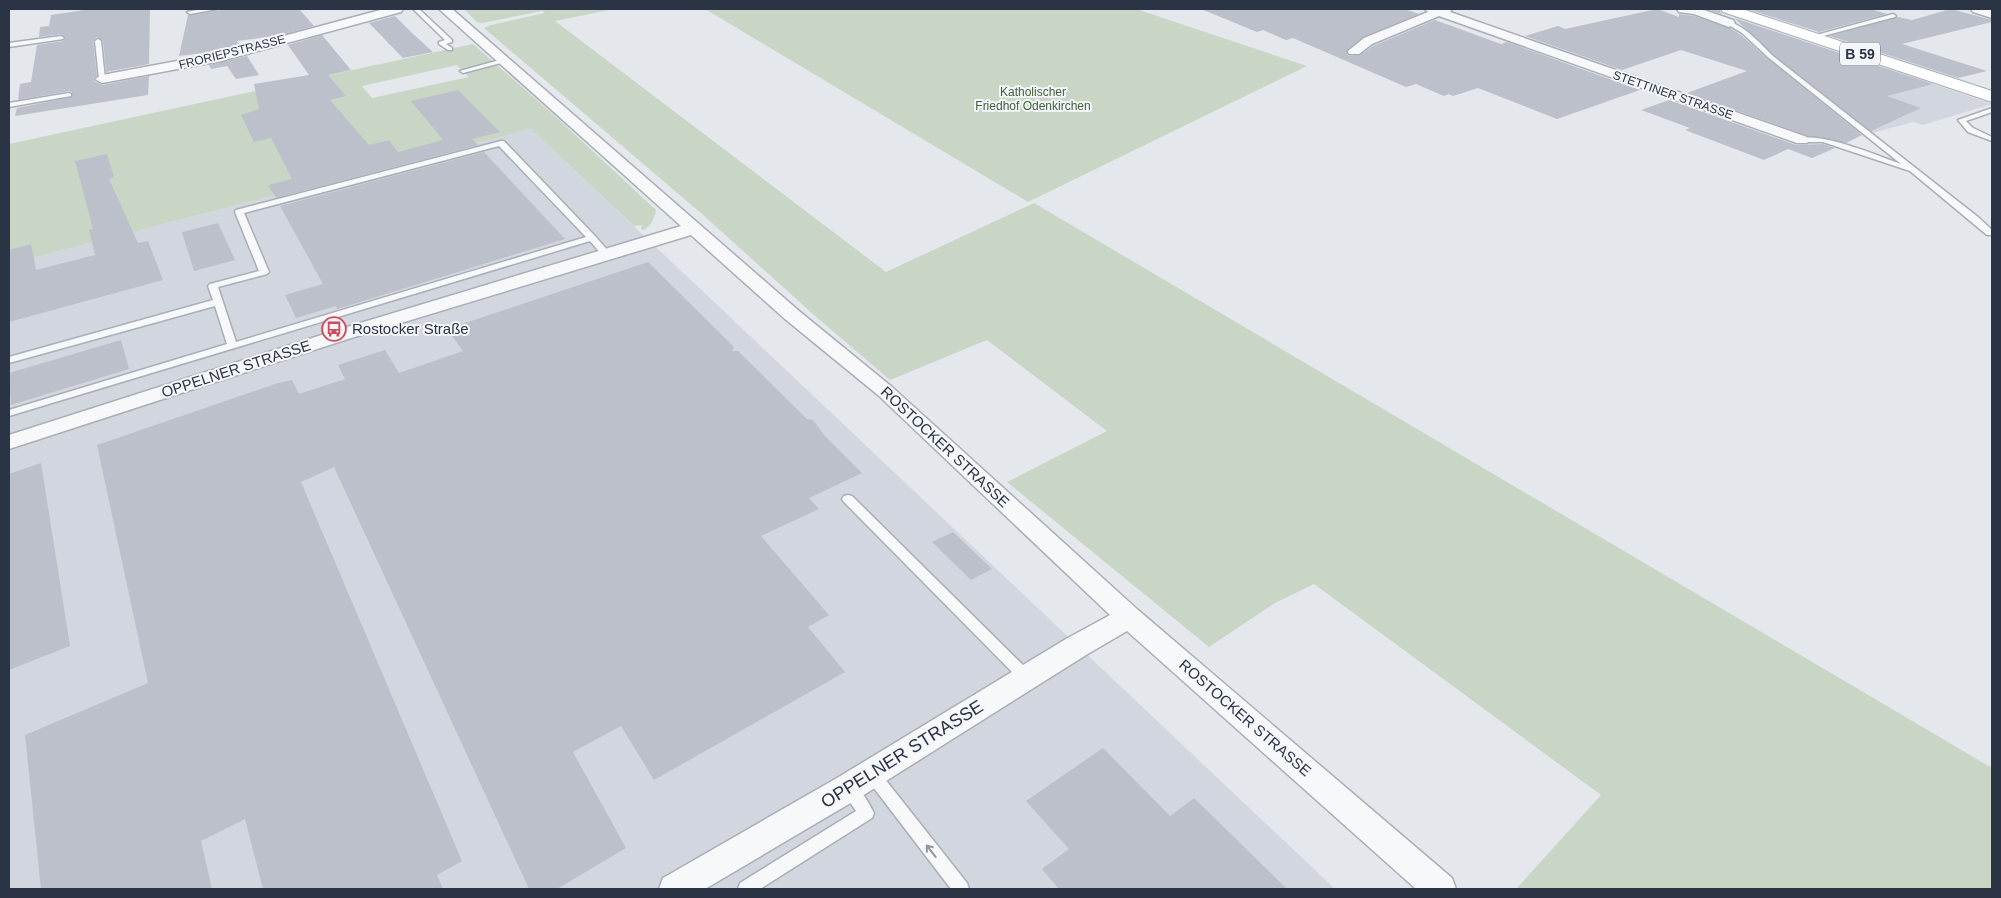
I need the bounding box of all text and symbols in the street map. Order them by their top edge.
street label: FRORIEPSTRASSE [177,32,287,72]
road number: B 59 [1840,42,1880,66]
street label: STETTINER STRASSE [1611,68,1735,122]
park label: Katholischer Friedhof Odenkirchen [975,85,1091,113]
bus stop icon: Rostocker Straße [321,316,347,342]
place label: Rostocker Straße [352,320,469,337]
street label: OPPELNER STRASSE [159,336,313,401]
street label: ROSTOCKER STRASSE [878,383,1013,510]
street label: ROSTOCKER STRASSE [1176,656,1315,779]
street label: OPPELNER STRASSE [817,696,987,812]
one-way arrow [926,845,937,858]

